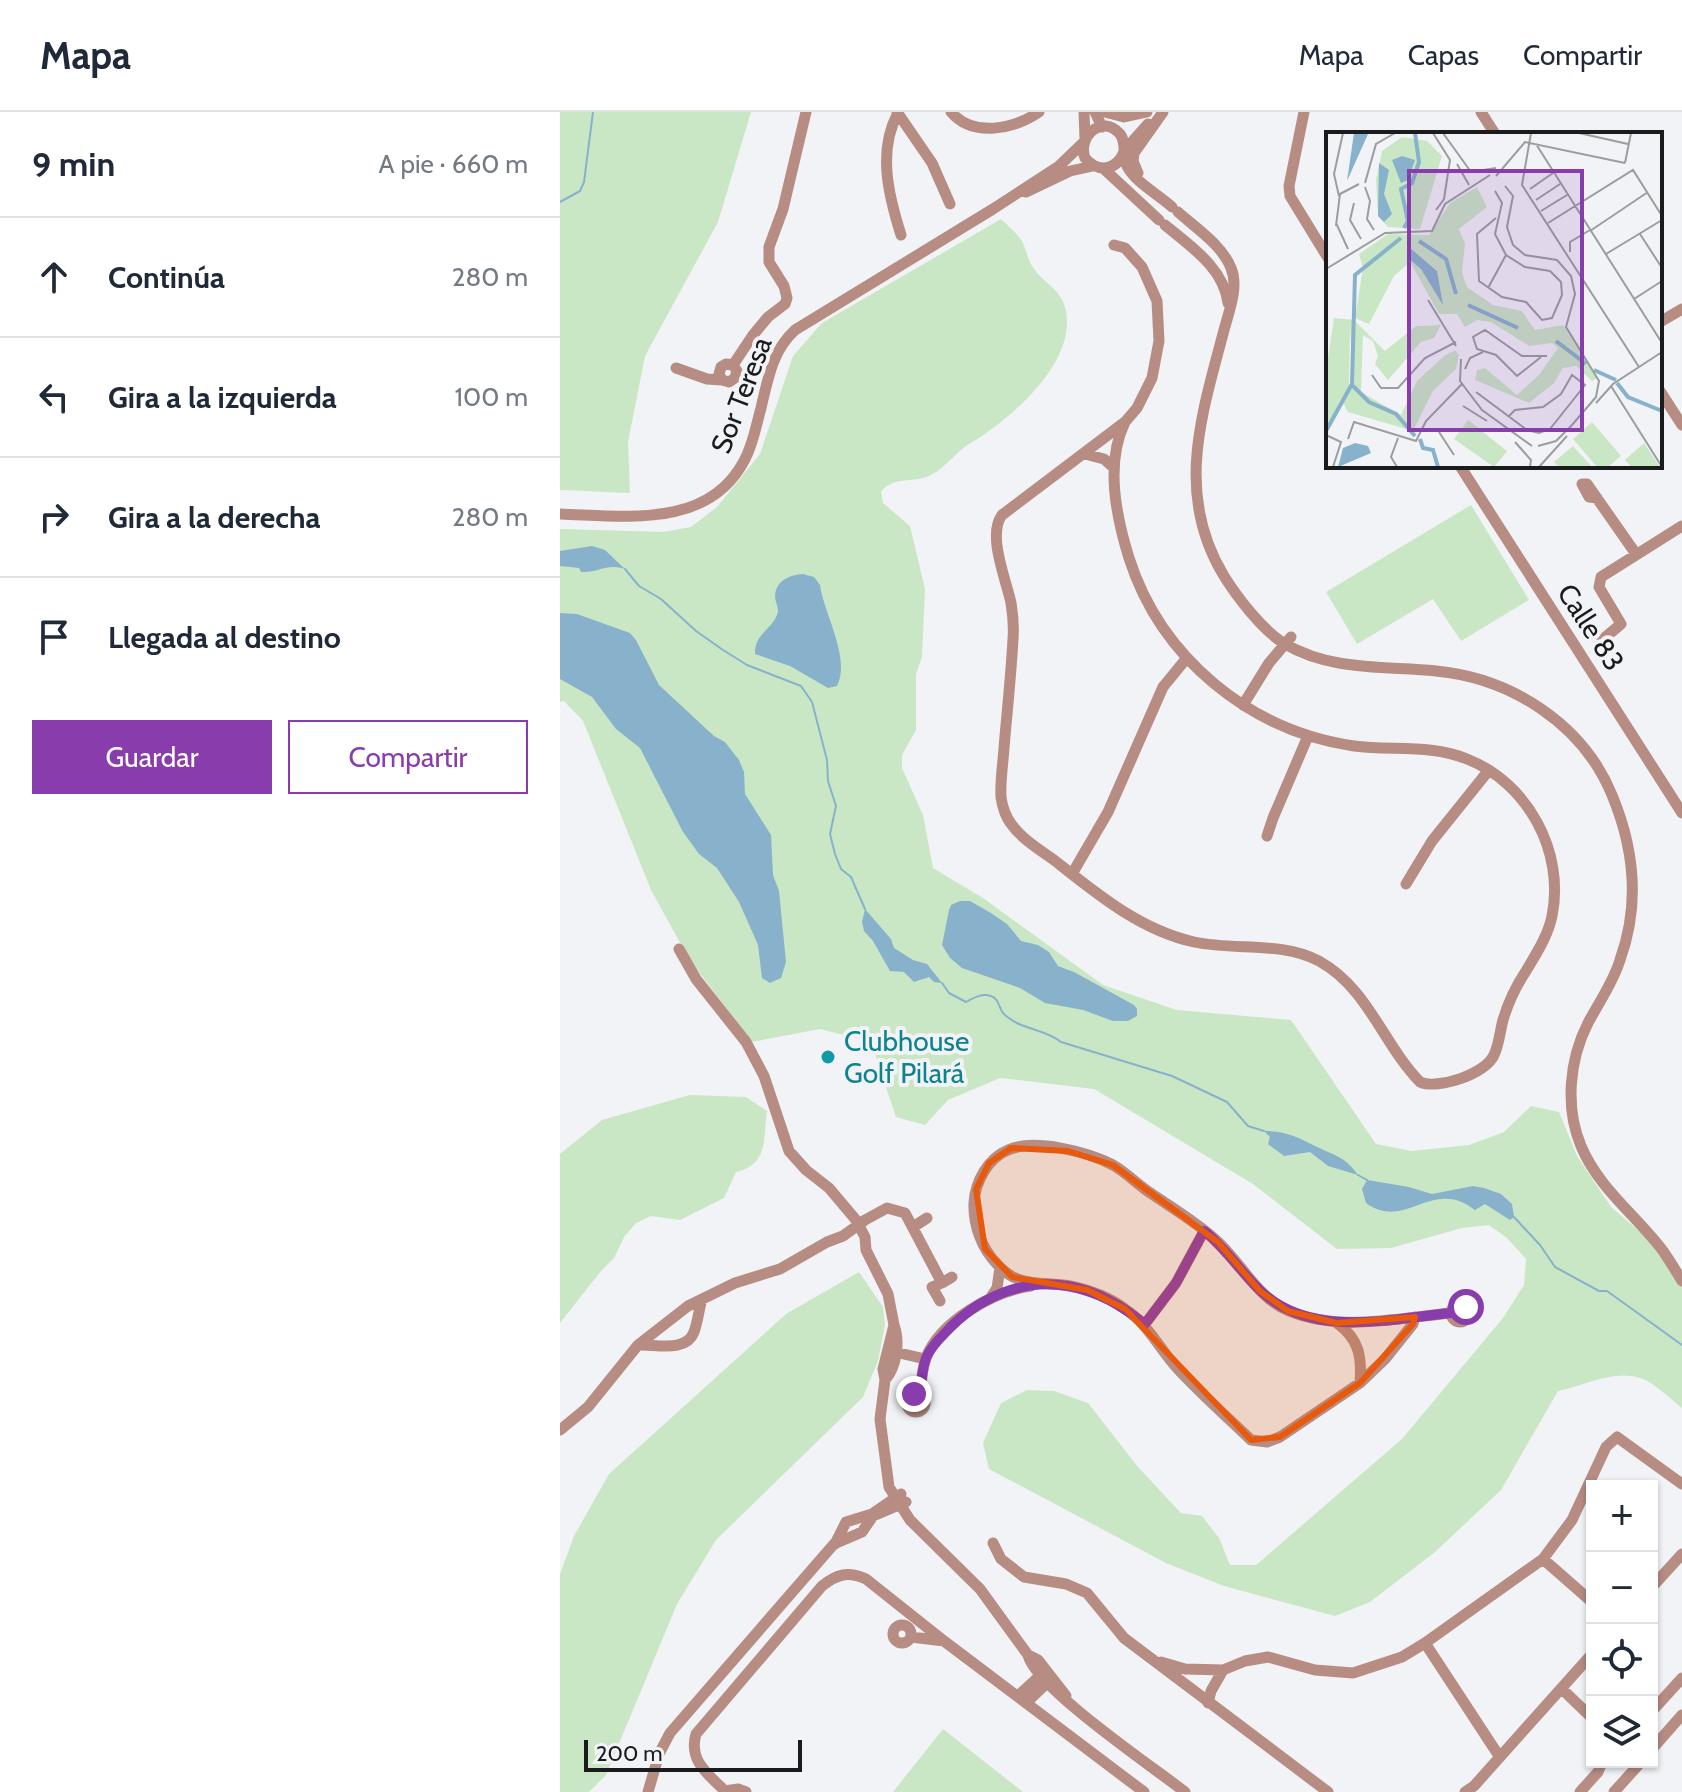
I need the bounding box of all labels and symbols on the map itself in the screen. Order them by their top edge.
inset map [1326,132,1662,468]
street label: Sor Teresa [703,332,779,458]
street label: Calle 83 [1550,577,1632,677]
place label: Clubhouse Golf Pilará [844,1024,969,1090]
marker: Clubhouse Golf Pilará [819,1048,837,1066]
route start [1448,1289,1484,1325]
route end [896,1376,932,1412]
scale bar [584,1736,802,1772]

